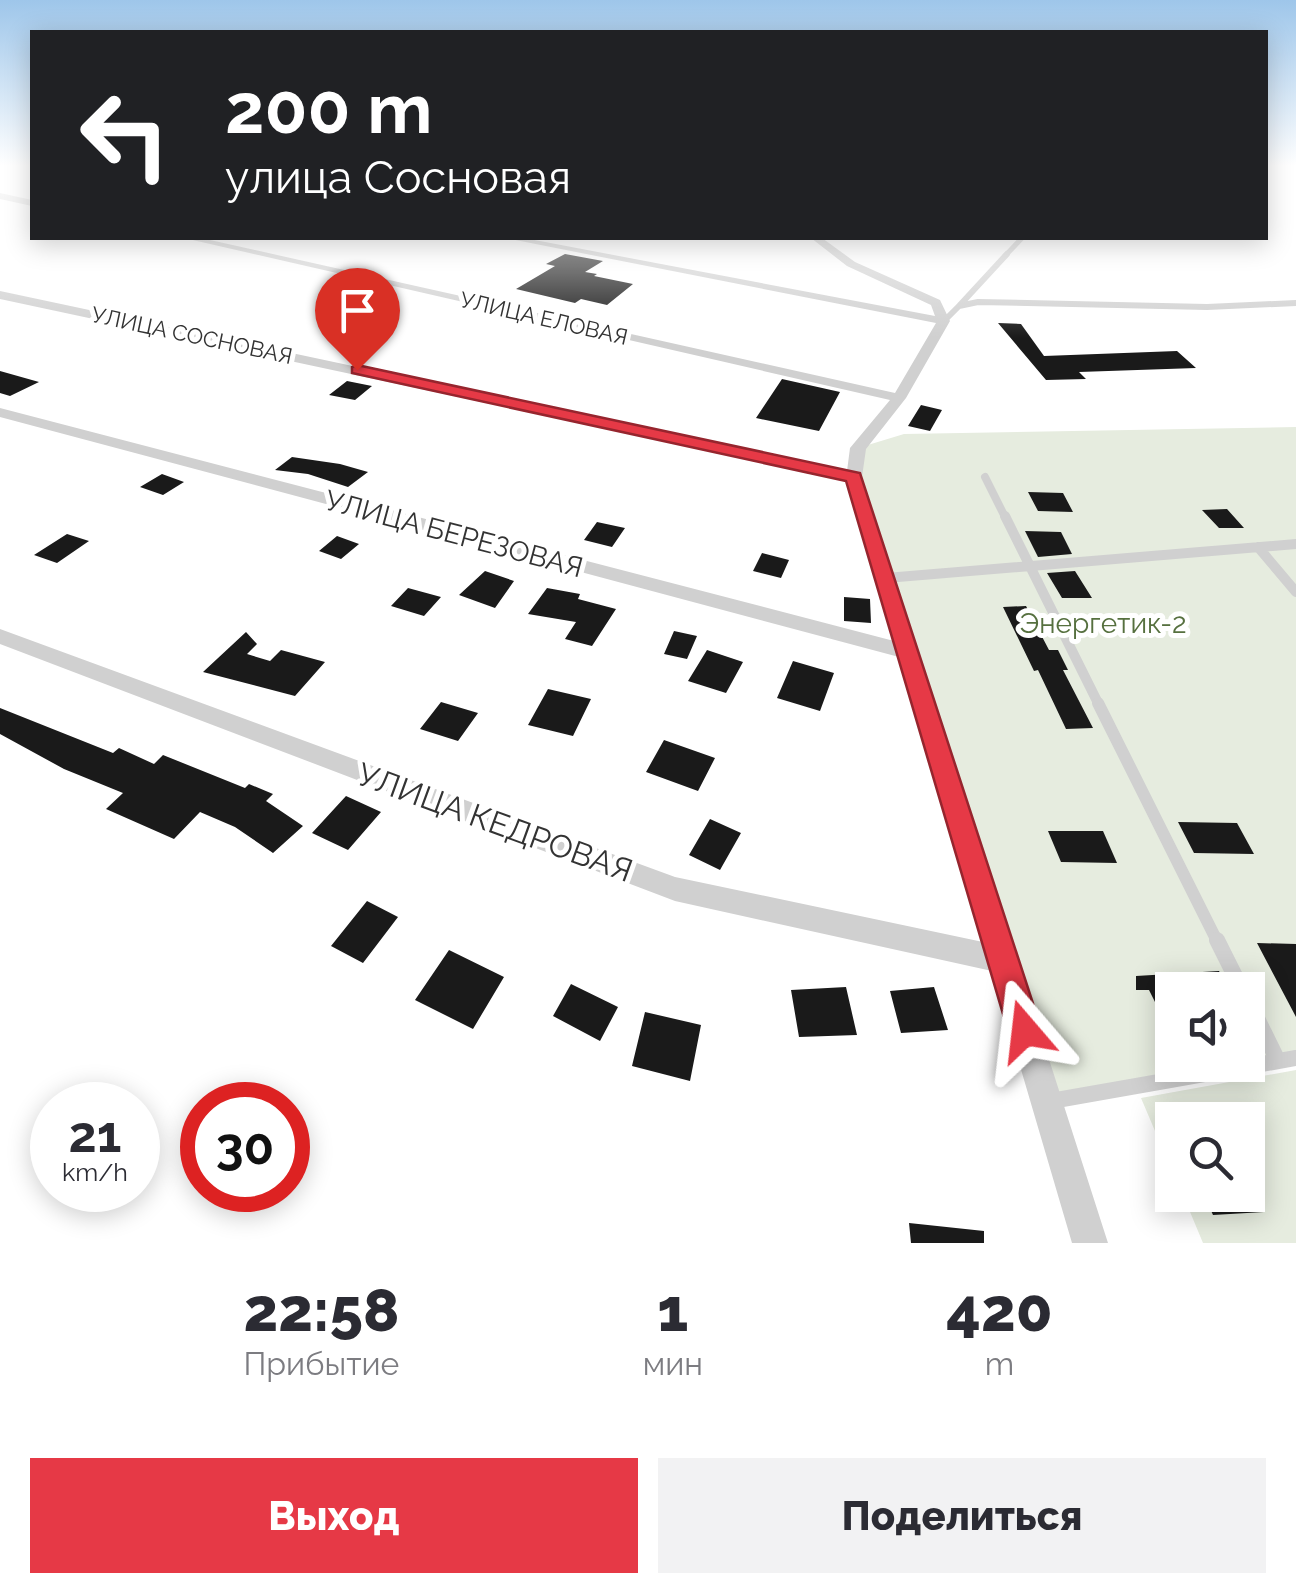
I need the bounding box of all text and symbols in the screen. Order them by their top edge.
text: 200 m [225,67,432,149]
icon: left [60,70,190,200]
text: улица Сосновая [225,151,571,204]
pin [315,268,400,371]
icon: arrive [330,283,385,338]
street label: УЛИЦА ЕЛОВАЯ [458,286,630,350]
street label: УЛИЦА СОСНОВАЯ [89,301,295,369]
street label: УЛИЦА БЕРЕЗОВАЯ [321,484,587,584]
park label: Энергетик-2 [1019,607,1187,640]
street label: УЛИЦА КЕДРОВАЯ [352,755,638,889]
map controls [1155,972,1265,1212]
button: sound [1155,972,1265,1082]
position arrow [973,979,1077,1083]
speed limit sign: 30 [180,1082,310,1212]
button: search [1155,1102,1265,1212]
text: 21 [69,1105,121,1164]
text: km/h [62,1157,128,1187]
text: 22:58 [243,1275,399,1345]
text: 1 [657,1275,688,1345]
text: 420 [946,1275,1053,1345]
text: Прибытие [243,1345,399,1382]
text: мин [643,1345,703,1382]
text: m [985,1345,1014,1382]
button: Выход [30,1458,638,1573]
button: Поделиться [658,1458,1266,1573]

